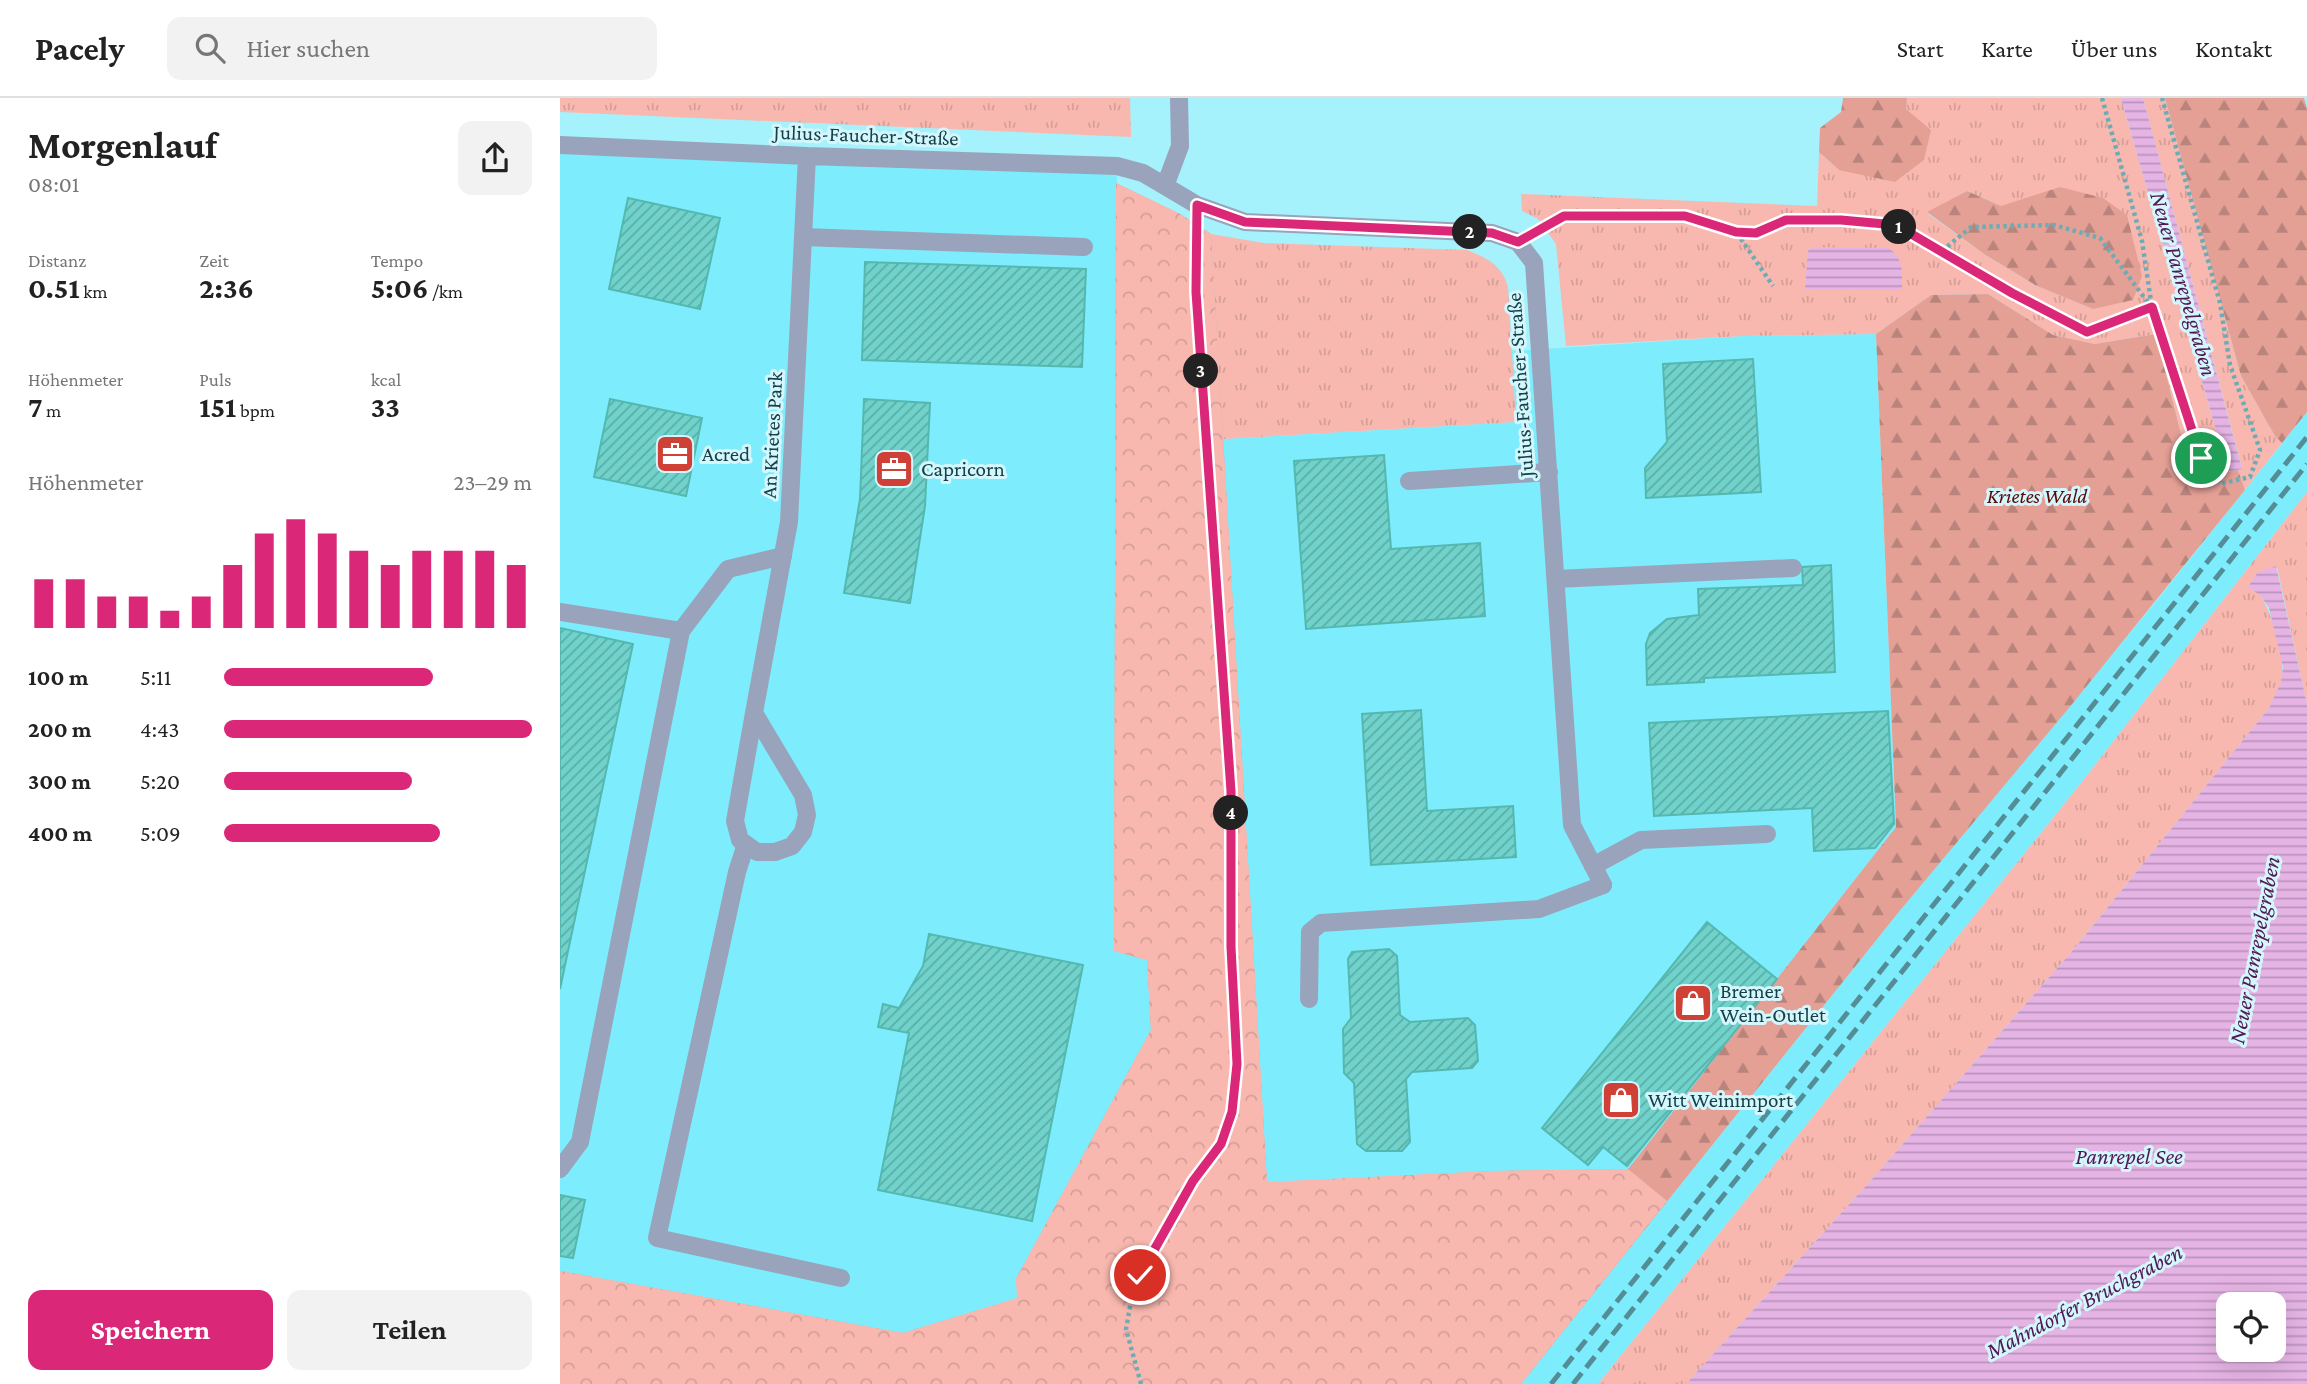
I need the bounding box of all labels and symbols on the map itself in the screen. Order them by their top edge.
street label: Julius-Faucher-Straße [771,120,959,150]
water label: Neuer Panrepelgraben [2145,189,2223,379]
pin: 1 [1882,209,1916,244]
pin: 2 [1452,214,1488,250]
street label: Julius-Faucher-Straße [1502,292,1539,480]
pin: 3 [1184,354,1218,388]
street label: An Krietes Park [757,371,787,499]
pin [2171,428,2231,488]
office icon: Acred [654,433,696,475]
place label: Acred [702,442,750,466]
office icon: Capricorn [873,448,915,490]
place label: Capricorn [921,457,1005,481]
park label: Krietes Wald [1987,484,2088,508]
pin: 4 [1214,796,1248,830]
water label: Neuer Panrepelgraben [2223,854,2285,1046]
place label: Bremer Wein-Outlet [1720,979,1827,1027]
shop icon: Bremer Wein-Outlet [1672,982,1714,1024]
shop icon: Witt Weinimport [1600,1079,1642,1121]
place label: Witt Weinimport [1648,1088,1794,1112]
water label: Panrepel See [2075,1143,2183,1169]
water label: Mahndorfer Bruchgraben [1981,1238,2187,1364]
pin [1110,1245,1170,1305]

